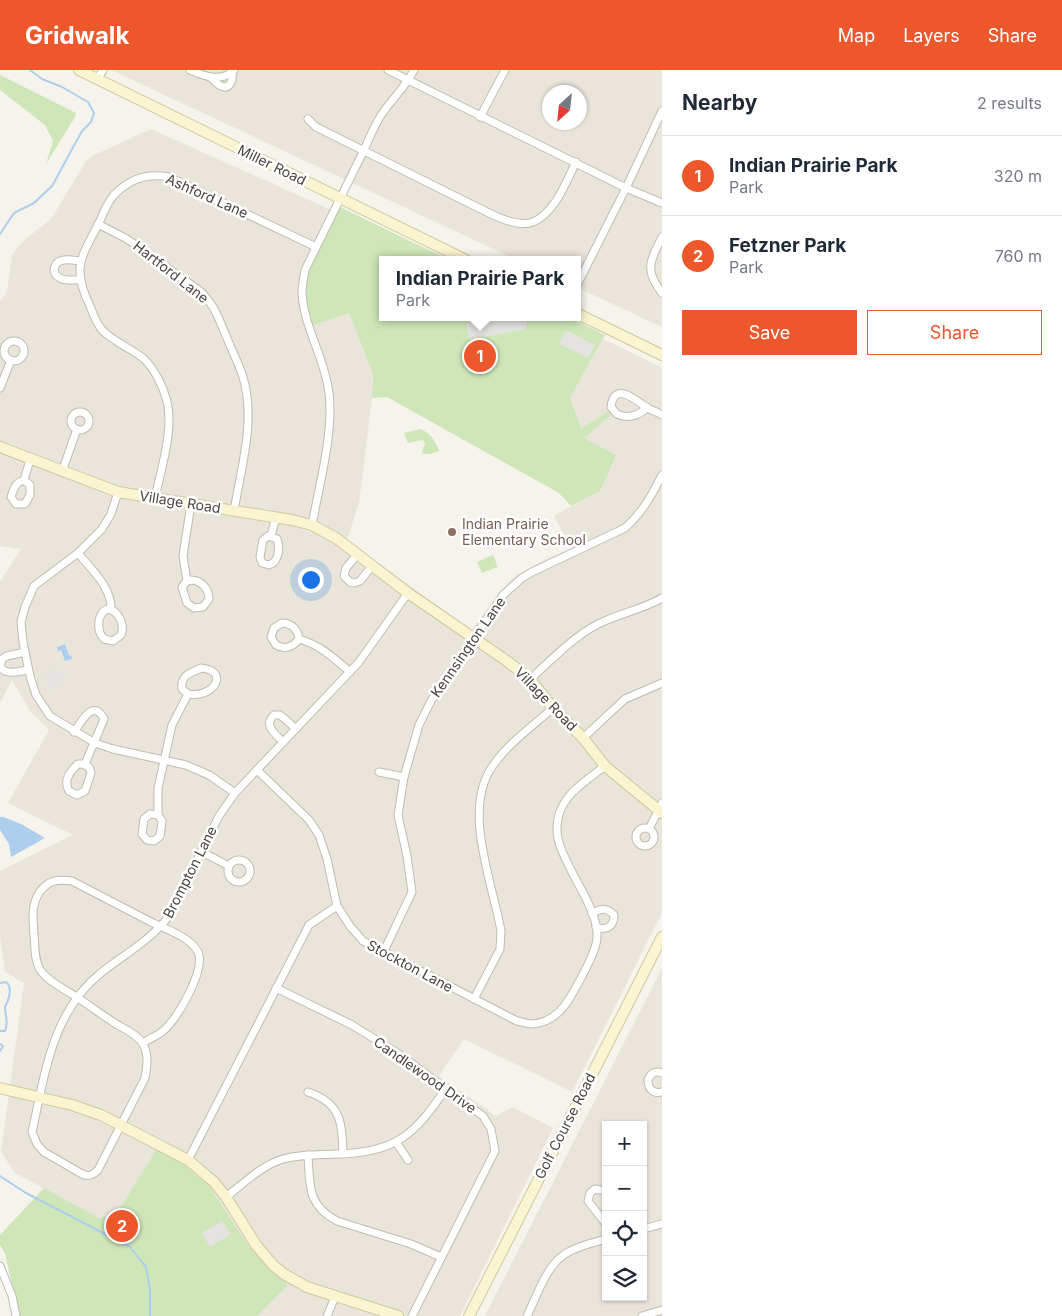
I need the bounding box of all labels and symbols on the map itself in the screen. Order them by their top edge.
north arrow [542,85,587,130]
street label: Miller Road [235,141,309,188]
street label: Ashford Lane [163,170,251,221]
street label: Hartford Lane [130,237,212,306]
pin: 1 [464,337,496,375]
street label: Village Road [138,487,222,516]
place label: Indian Prairie Elementary School [462,515,586,548]
marker: Indian Prairie Elementary School [446,526,458,538]
your location [298,567,324,593]
street label: Kennsington Lane [427,593,509,700]
street label: Village Road [512,663,581,734]
street label: Brompton Lane [159,823,220,920]
street label: Stockton Lane [364,936,456,995]
street label: Candlewood Drive [371,1033,480,1116]
street label: Golf Course Road [530,1070,599,1182]
pin: 2 [106,1207,138,1245]

